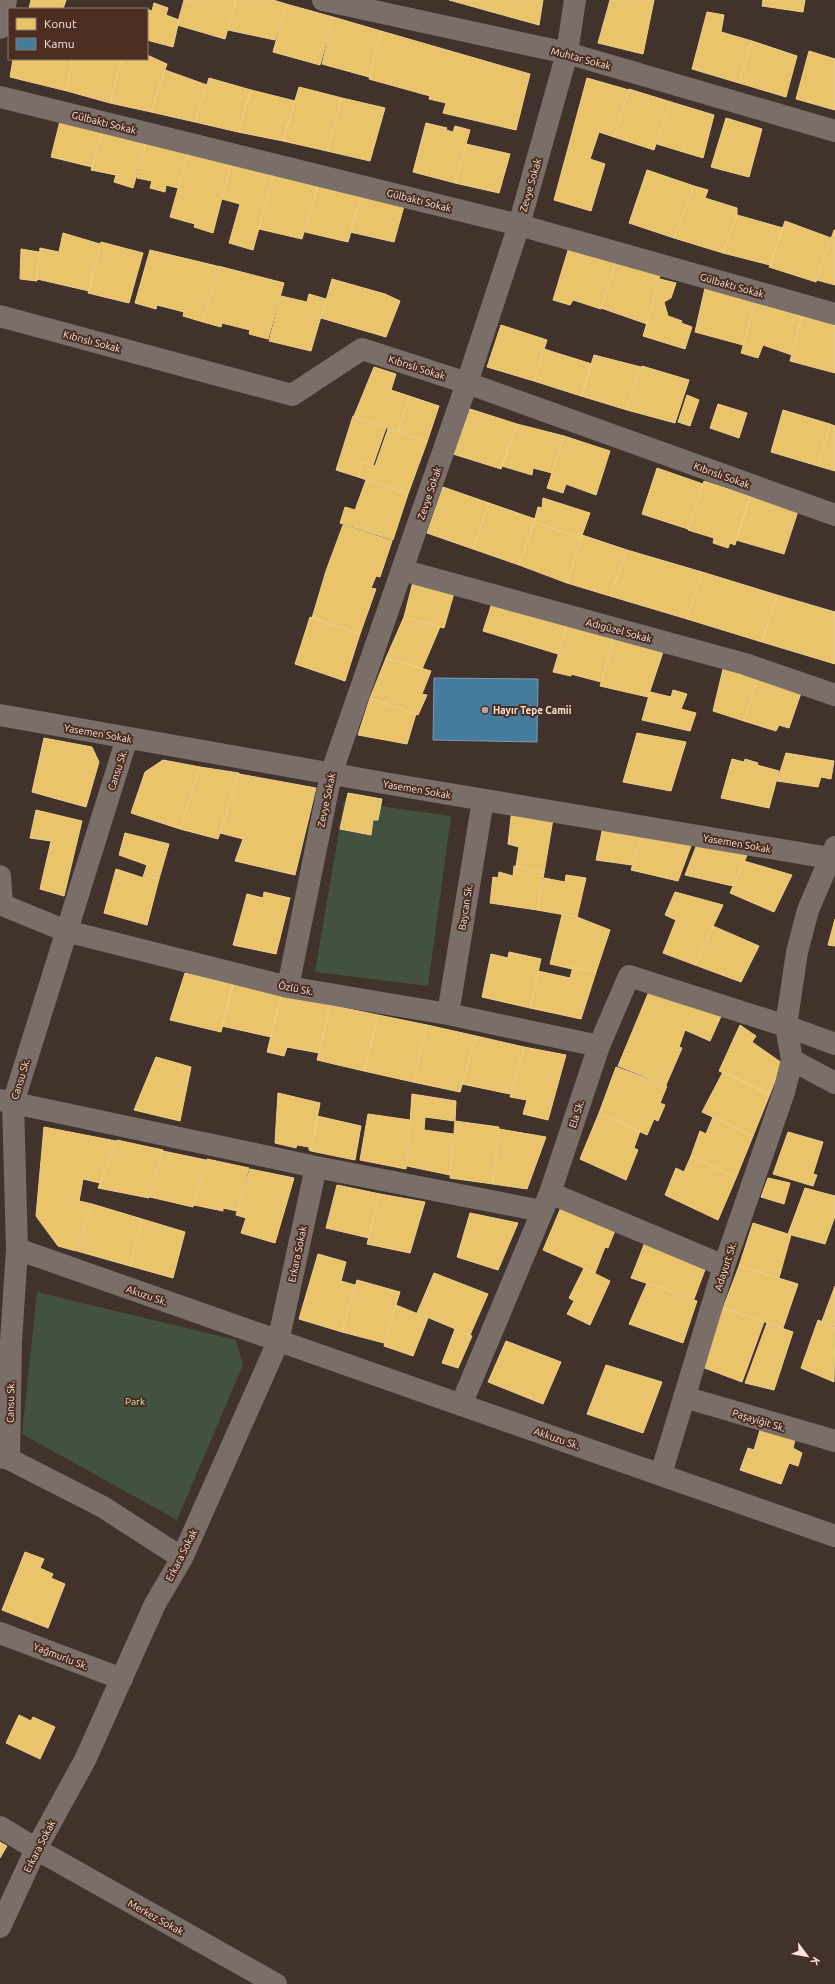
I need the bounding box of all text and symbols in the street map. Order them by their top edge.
legend [8,8,148,60]
text: Konut [44,17,77,30]
text: Kamu [44,37,75,50]
street label: Muhtar Sokak [550,45,612,72]
street label: Gülbaktı Sokak [71,109,137,136]
street label: Zevye Sokak [518,157,543,213]
street label: Gülbaktı Sokak [386,187,452,214]
street label: Gülbaktı Sokak [699,271,765,300]
street label: Kıbrıslı Sokak [62,329,122,354]
street label: Kıbrıslı Sokak [387,353,447,382]
street label: Kıbrıslı Sokak [692,460,751,491]
street label: Zevye Sokak [415,465,444,521]
street label: Adıgüzel Sokak [585,616,653,645]
marker: Hayır Tepe Camii [480,705,490,715]
place label: Hayır Tepe Camii [493,705,572,716]
street label: Yasemen Sokak [63,722,133,745]
street label: Cansu Sk. [106,748,129,792]
street label: Zevye Sokak [315,772,338,828]
street label: Yasemen Sokak [382,778,452,801]
street label: Yasemen Sokak [702,832,772,855]
street label: Baycan Sk. [456,883,475,931]
street label: Özlü Sk. [277,980,315,997]
street label: Cansu Sk. [9,1057,32,1101]
street label: Ela Sk. [567,1099,586,1129]
street label: Erkara Sokak [286,1225,309,1283]
street label: Adayurt Sk. [712,1240,739,1292]
street label: Akuzu Sk. [125,1283,169,1308]
street label: Cansu Sk. [5,1381,16,1423]
park label: Park [125,1396,145,1407]
street label: Paşayiğit Sk. [731,1407,787,1434]
street label: Akkuzu Sk. [533,1426,581,1451]
street label: Erkara Sokak [164,1527,199,1583]
street label: Yağmurlu Sk. [32,1641,90,1672]
street label: Erkara Sokak [22,1818,57,1874]
street label: Merkez Sokak [126,1898,185,1937]
north arrow [787,1936,827,1976]
text: K [808,1955,823,1968]

